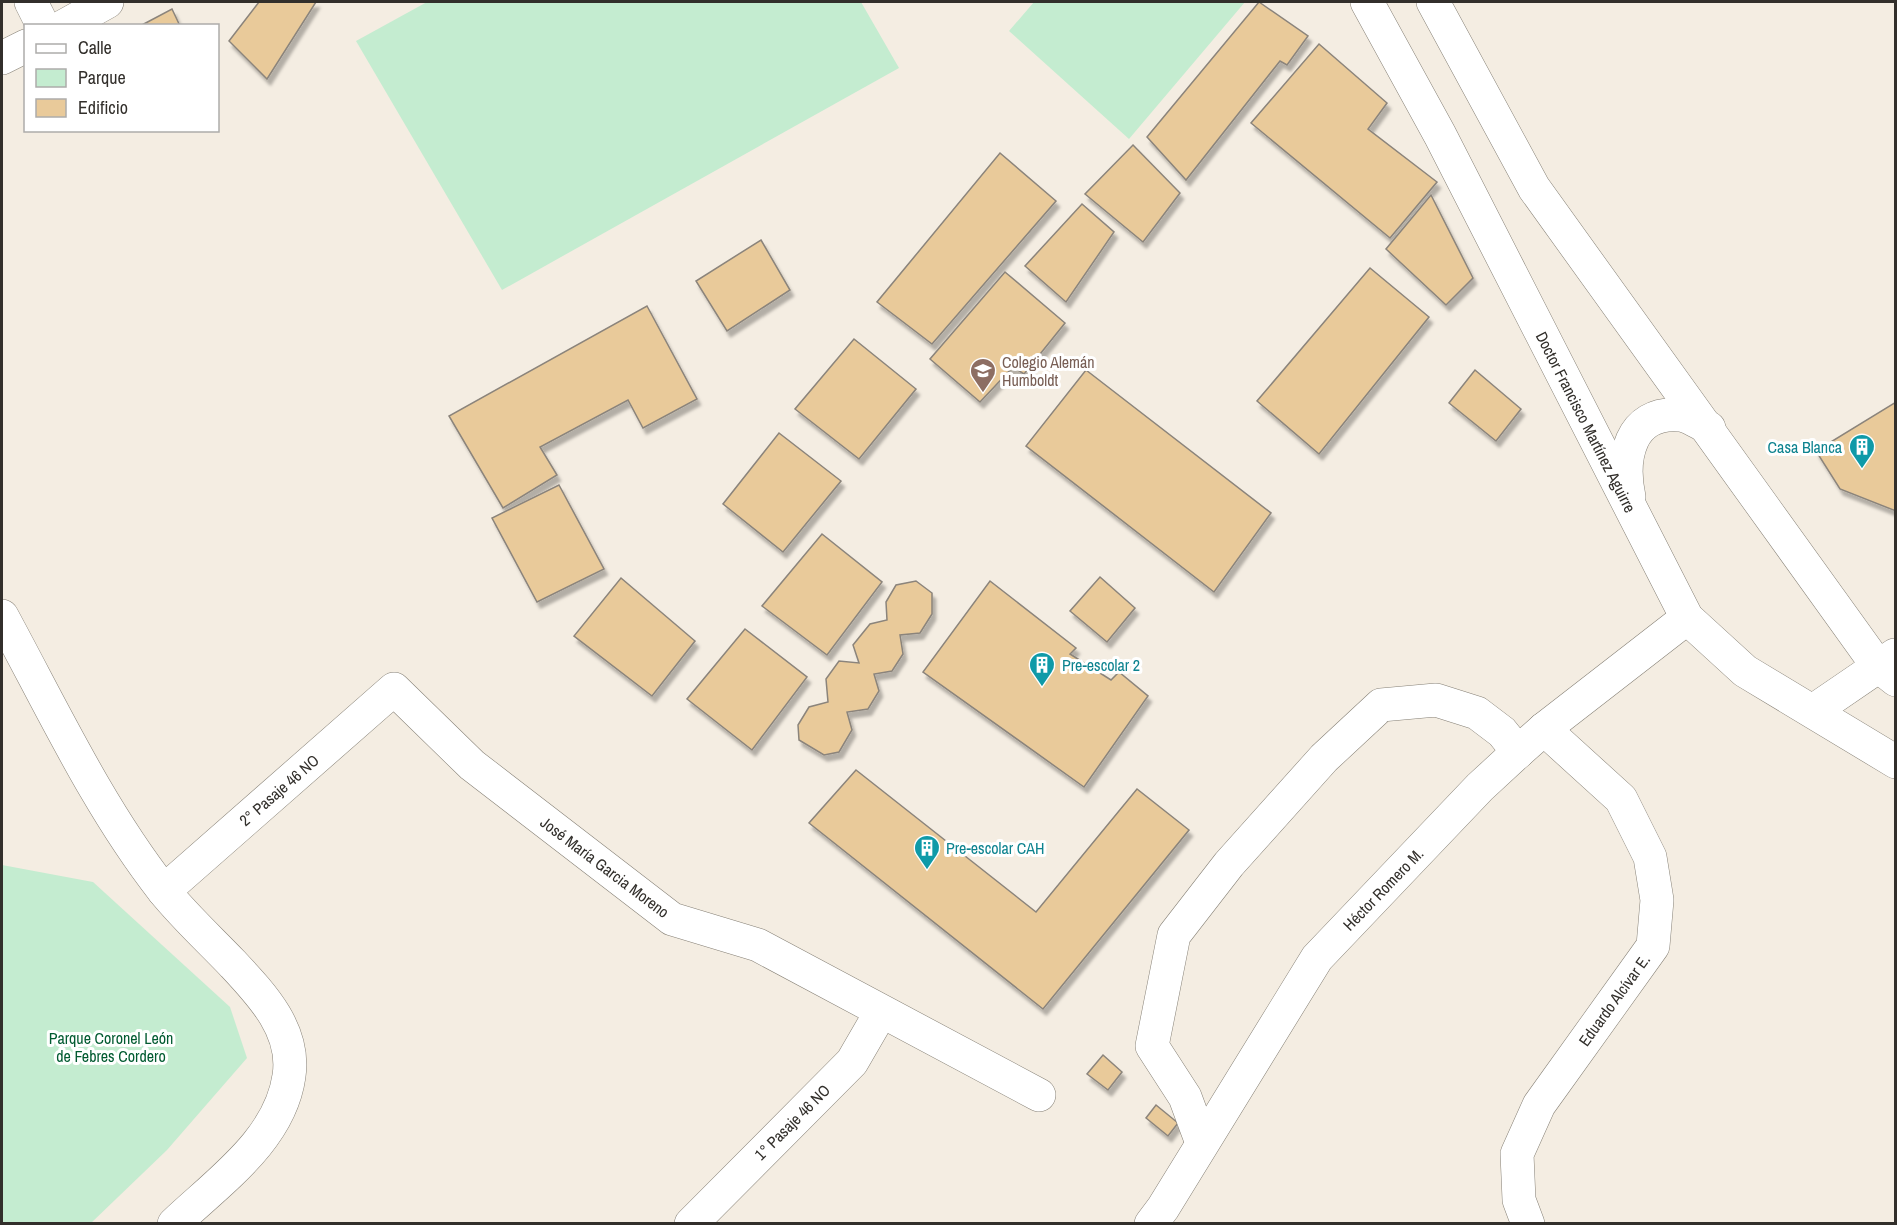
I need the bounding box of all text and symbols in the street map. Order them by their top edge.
legend [24,24,219,132]
text: Calle [78,35,112,60]
text: Parque [78,65,126,90]
text: Edificio [78,95,128,120]
street label: Doctor Francisco Martínez Aguirre [1531,328,1641,516]
place label: Colegio Alemán Humboldt [1002,351,1095,391]
school or university icon: Colegio Alemán Humboldt [968,356,998,394]
building icon: Casa Blanca [1847,432,1877,470]
place label: Casa Blanca [1768,436,1843,458]
building icon: Pre-escolar 2 [1027,650,1057,688]
place label: Pre-escolar 2 [1062,654,1140,676]
street label: 2° Pasaje 46 NO [234,749,324,831]
street label: José María Garcia Moreno [536,811,674,923]
building icon: Pre-escolar CAH [912,833,942,871]
place label: Pre-escolar CAH [946,837,1044,859]
street label: Héctor Romero M. [1338,843,1428,935]
street label: Eduardo Alcívar E. [1573,950,1655,1050]
park label: Parque Coronel León de Febres Cordero [49,1027,173,1067]
street label: 1° Pasaje 46 NO [749,1079,835,1165]

